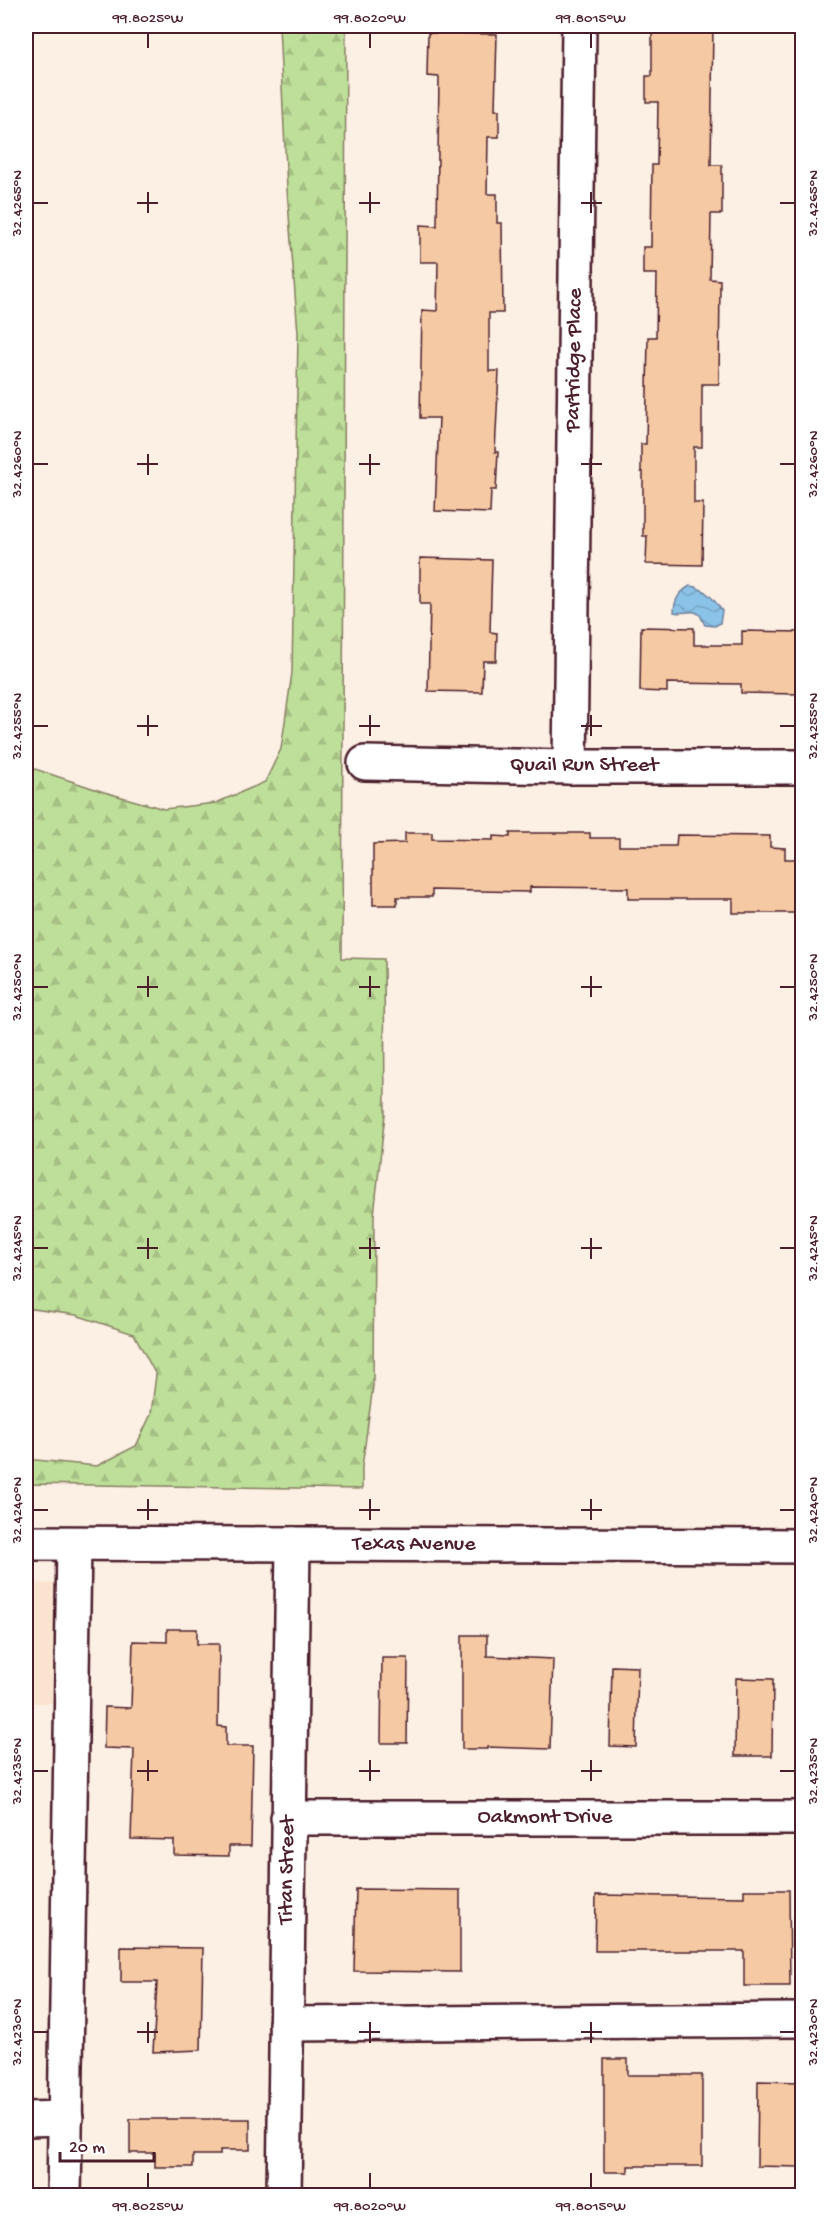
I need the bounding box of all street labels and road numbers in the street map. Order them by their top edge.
street label: Partridge Place [561,287,589,433]
street label: Quail Run Street [510,753,660,779]
street label: Texas Avenue [350,1532,476,1558]
street label: Oakmont Drive [478,1805,613,1831]
street label: Titan Street [274,1813,302,1927]

